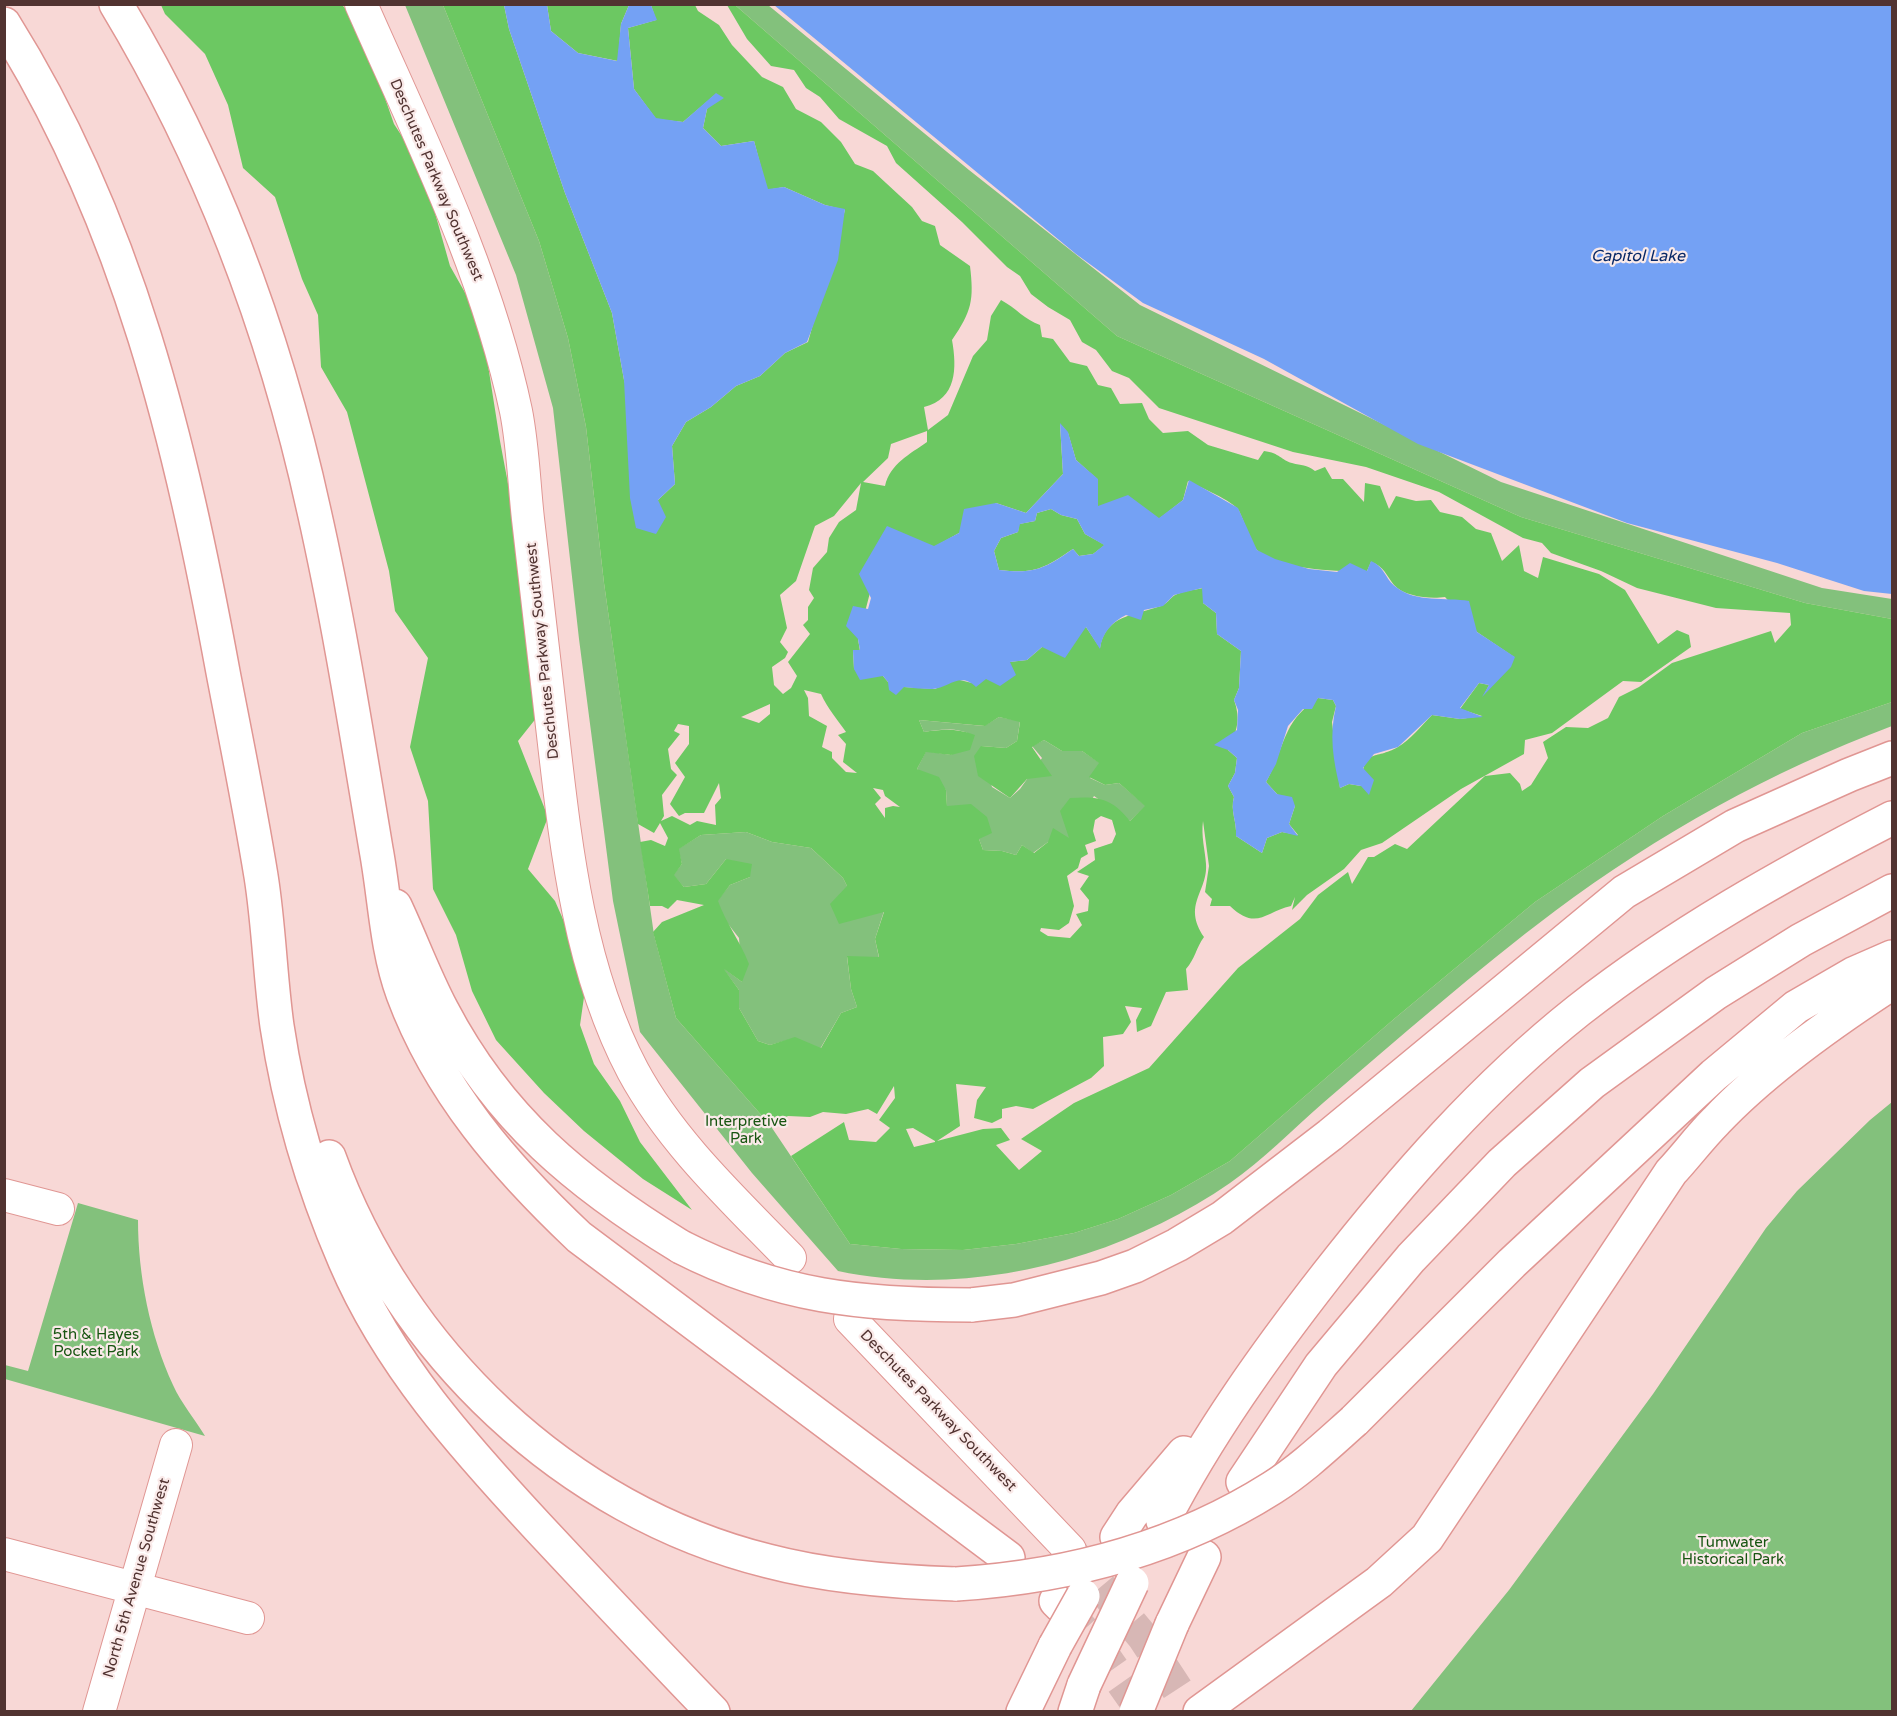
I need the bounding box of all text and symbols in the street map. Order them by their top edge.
street label: Deschutes Parkway Southwest [385,76,487,284]
water label: Capitol Lake [1591,247,1685,267]
street label: Deschutes Parkway Southwest [523,542,563,760]
park label: Interpretive Park [705,1113,787,1148]
park label: 5th & Hayes Pocket Park [53,1326,139,1361]
street label: Deschutes Parkway Southwest [856,1327,1020,1495]
street label: North 5th Avenue Southwest [100,1476,174,1680]
park label: Tumwater Historical Park [1682,1534,1784,1569]

